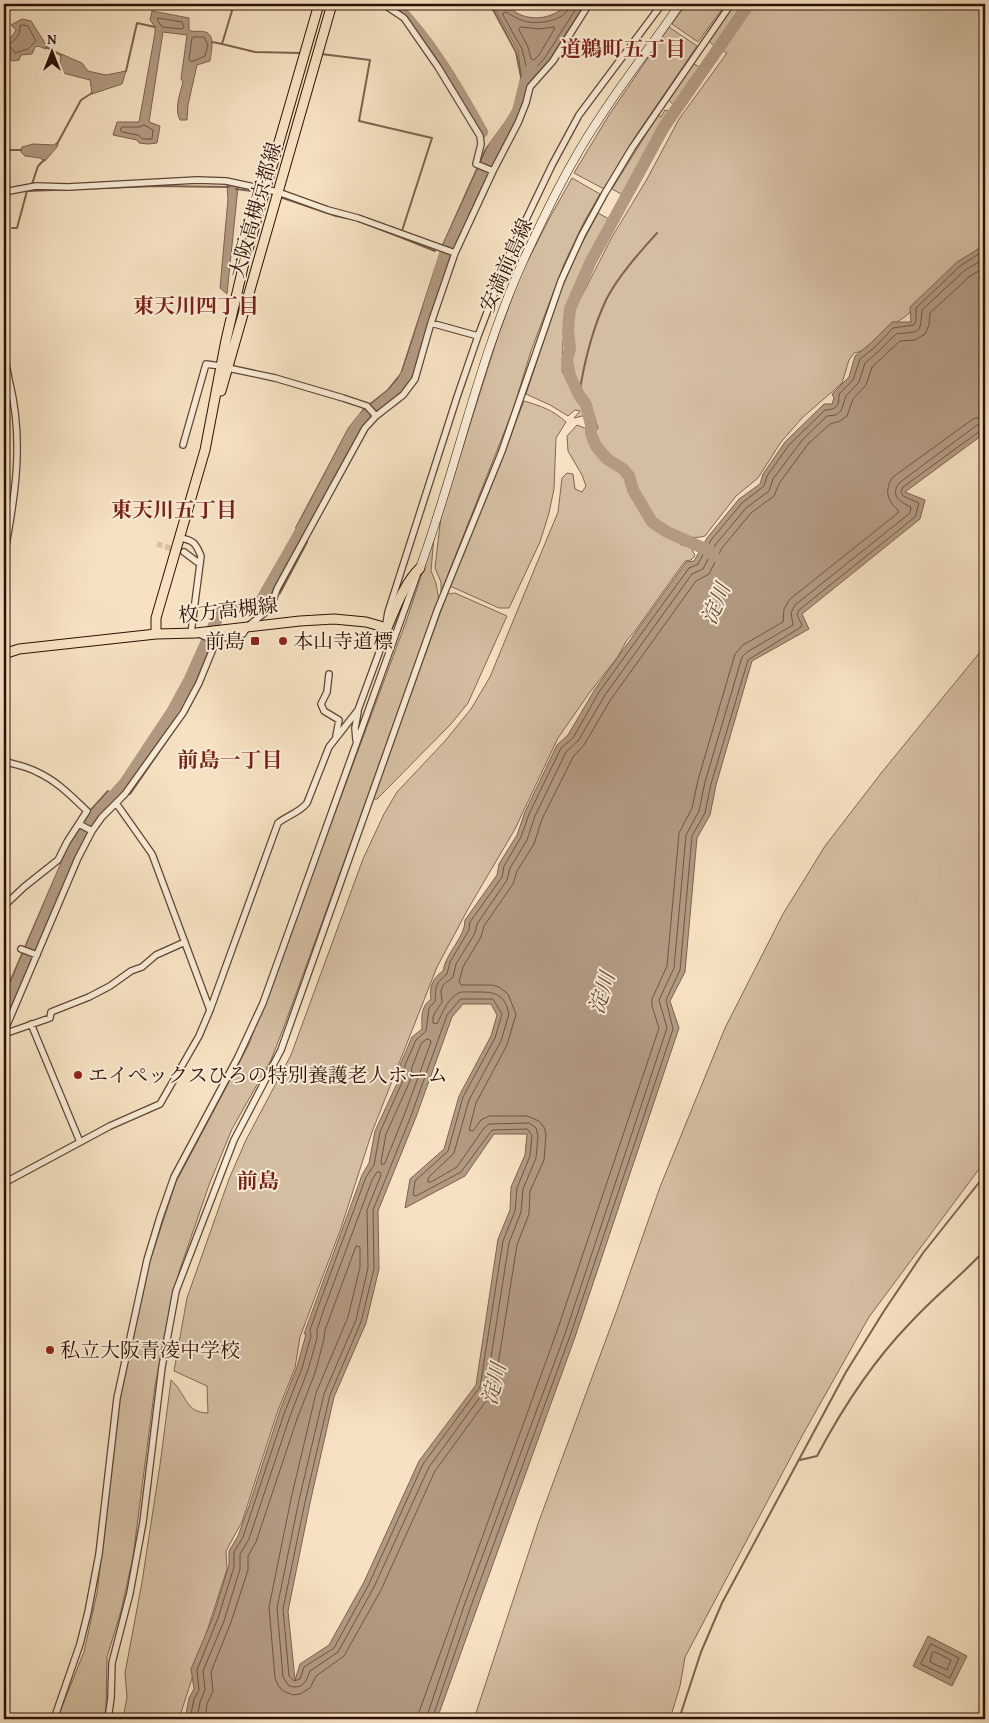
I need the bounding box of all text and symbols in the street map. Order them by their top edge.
north arrow [28,28,78,78]
text: N [47,29,57,49]
district label: 道鵜町五丁目 [560,33,686,64]
street label: 大阪高槻京都線 [221,139,288,281]
street label: 安満前島線 [472,213,539,316]
district label: 東天川四丁目 [133,290,259,321]
district label: 東天川五丁目 [111,494,237,525]
water label: 淀川 [693,577,739,629]
street label: 枚方高槻線 [177,590,279,629]
place label: 前島 [205,626,245,655]
place label: 本山寺道標 [293,626,393,655]
marker: 前島 [249,635,261,647]
marker: 本山寺道標 [277,635,289,647]
district label: 前島一丁目 [178,744,283,775]
water label: 淀川 [581,966,623,1017]
place label: エイぺックスひろの特別養護老人ホーム [88,1060,448,1089]
marker: エイぺックスひろの特別養護老人ホーム [72,1069,84,1081]
district label: 前島 [237,1165,279,1196]
place label: 私立大阪青凌中学校 [60,1335,240,1364]
marker: 私立大阪青凌中学校 [44,1344,56,1356]
water label: 淀川 [473,1358,514,1408]

